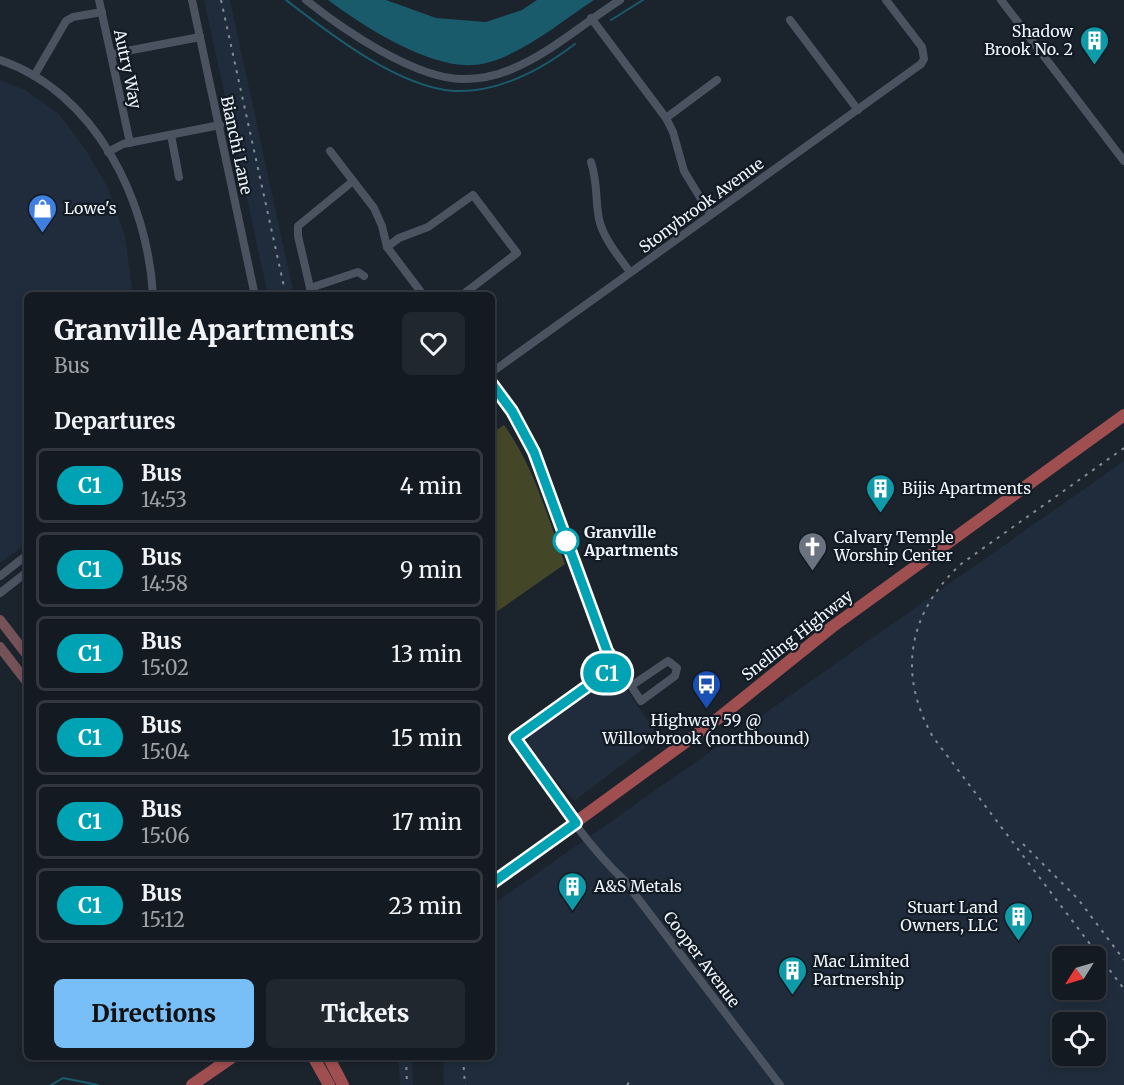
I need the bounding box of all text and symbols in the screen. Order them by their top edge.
place label: Shadow Brook No. 2 [984,21,1073,59]
building icon: Shadow Brook No. 2 [1078,24,1110,66]
street label: Autry Way [110,27,146,111]
street label: Bianchi Lane [217,94,257,196]
street label: Stonybrook Avenue [635,153,767,257]
shop icon: Lowe's [27,192,59,234]
place label: Lowe's [64,198,117,218]
text: Granville Apartments [54,312,355,348]
button: heart [402,312,465,375]
text: Bus [54,353,90,378]
text: Departures [54,407,176,435]
text: Bus [141,459,182,487]
text: C1 [78,472,102,499]
text: 4 min [400,472,462,500]
building icon: Bijis Apartments [865,472,897,514]
place label: Bijis Apartments [902,478,1031,498]
text: 14:53 [141,487,187,512]
place label: Granville Apartments [583,522,678,560]
place label: Calvary Temple Worship Center [833,527,954,565]
marker: Granville Apartments [553,528,579,554]
church icon: Calvary Temple Worship Center [797,530,829,572]
text: Bus [141,543,182,571]
text: C1 [78,556,102,583]
text: 9 min [400,556,462,584]
text: 14:58 [141,571,188,596]
street label: Snelling Highway [737,585,857,685]
text: Bus [141,627,182,655]
text: C1 [78,640,102,667]
text: 13 min [391,640,462,668]
line badge: C1 [580,654,634,692]
text: 15:02 [141,655,189,680]
text: C1 [595,660,619,687]
bus stop icon: Highway 59 @ Willowbrook (northbound) [690,668,722,710]
place label: Highway 59 @ Willowbrook (northbound) [601,710,810,748]
text: Bus [141,711,182,739]
text: C1 [78,724,102,751]
text: 15 min [391,724,462,752]
text: 15:04 [141,739,190,764]
text: Bus [141,795,182,823]
text: C1 [78,808,102,835]
text: 17 min [392,808,462,836]
text: 15:06 [141,823,190,848]
building icon: A&S Metals [557,870,589,912]
place label: A&S Metals [593,876,682,896]
text: Bus [141,879,182,907]
text: C1 [78,892,102,919]
text: 23 min [388,892,462,920]
place label: Stuart Land Owners, LLC [900,897,998,935]
building icon: Stuart Land Owners, LLC [1003,900,1035,942]
text: 15:12 [141,907,185,932]
street label: Cooper Avenue [659,907,745,1011]
north arrow [1052,946,1106,1000]
map controls [1052,946,1106,1066]
place label: Mac Limited Partnership [813,951,910,989]
building icon: Mac Limited Partnership [776,954,808,996]
button: Directions [54,979,254,1048]
button: Tickets [266,979,465,1048]
button: locate [1052,1012,1106,1066]

